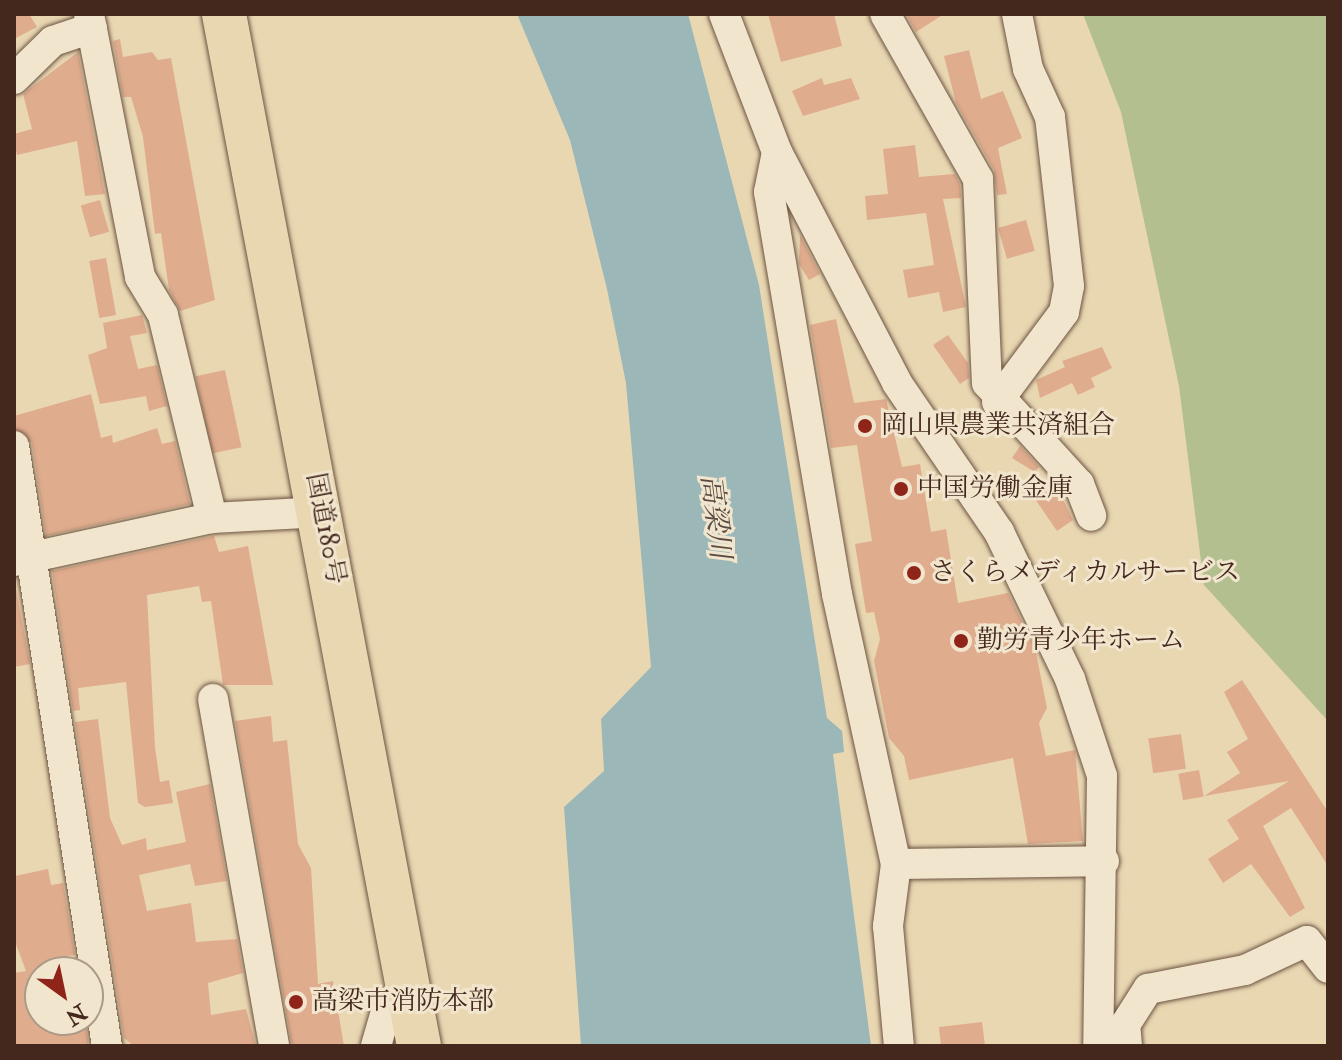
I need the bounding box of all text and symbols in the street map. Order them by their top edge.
place label: 岡山県農業共済組合 [881,410,1115,442]
marker: 岡山県農業共済組合 [856,417,874,435]
street label: 国道180号 [299,471,351,587]
water label: 高梁川 [693,473,737,561]
place label: 中国労働金庫 [917,473,1073,505]
marker: 中国労働金庫 [892,480,910,498]
place label: さくらメディカルサービス [930,557,1242,589]
marker: さくらメディカルサービス [905,564,923,582]
place label: 勤労青少年ホーム [977,625,1185,657]
marker: 勤労青少年ホーム [952,632,970,650]
north arrow [24,956,104,1036]
place label: 高梁市消防本部 [312,986,494,1018]
marker: 高梁市消防本部 [287,993,305,1011]
text: N [60,997,92,1032]

